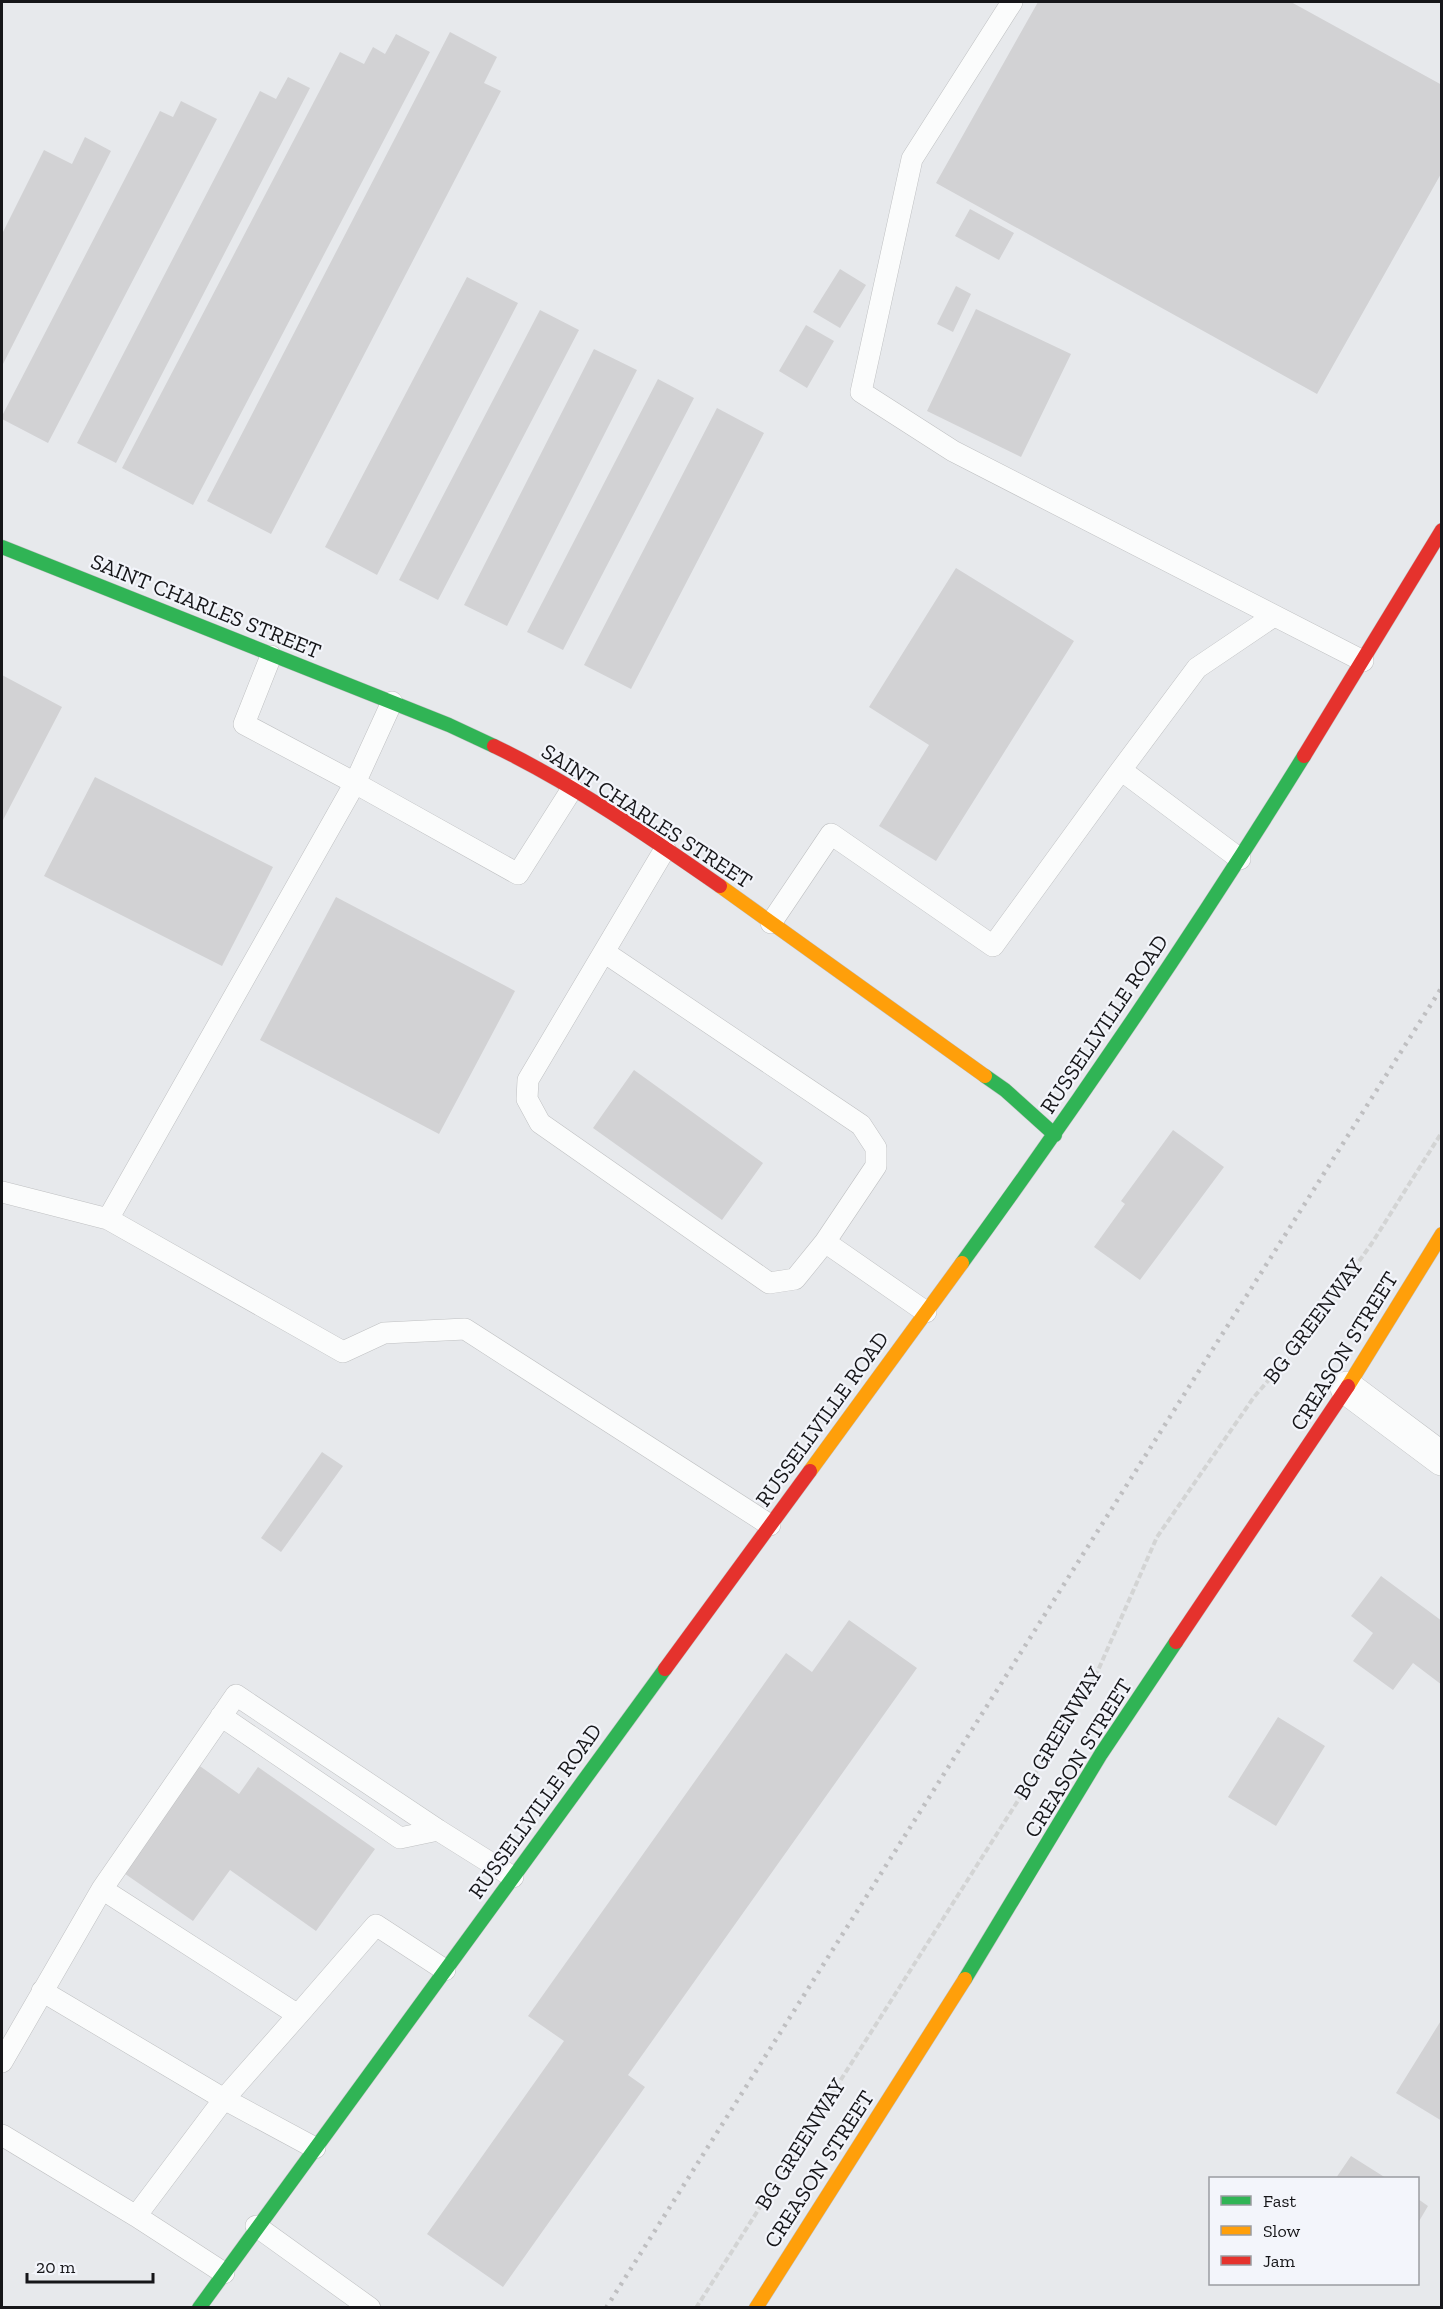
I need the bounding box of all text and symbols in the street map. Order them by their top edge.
street label: SAINT CHARLES STREET [87,547,325,665]
street label: SAINT CHARLES STREET [537,738,758,894]
street label: RUSSELLVILLE ROAD [1034,929,1174,1119]
street label: BG GREENWAY [1257,1253,1369,1389]
street label: CREASON STREET [1284,1266,1404,1435]
street label: RUSSELLVILLE ROAD [749,1326,895,1512]
street label: BG GREENWAY [1008,1661,1108,1804]
street label: CREASON STREET [1018,1673,1138,1842]
street label: RUSSELLVILLE ROAD [462,1718,608,1904]
street label: BG GREENWAY [749,2073,851,2215]
street label: CREASON STREET [758,2085,880,2253]
legend [1209,2177,1419,2285]
text: Fast [1263,2190,1296,2212]
text: Slow [1263,2220,1300,2242]
scale bar [27,2246,153,2284]
text: Jam [1263,2250,1295,2272]
text: 20 m [36,2256,76,2278]

